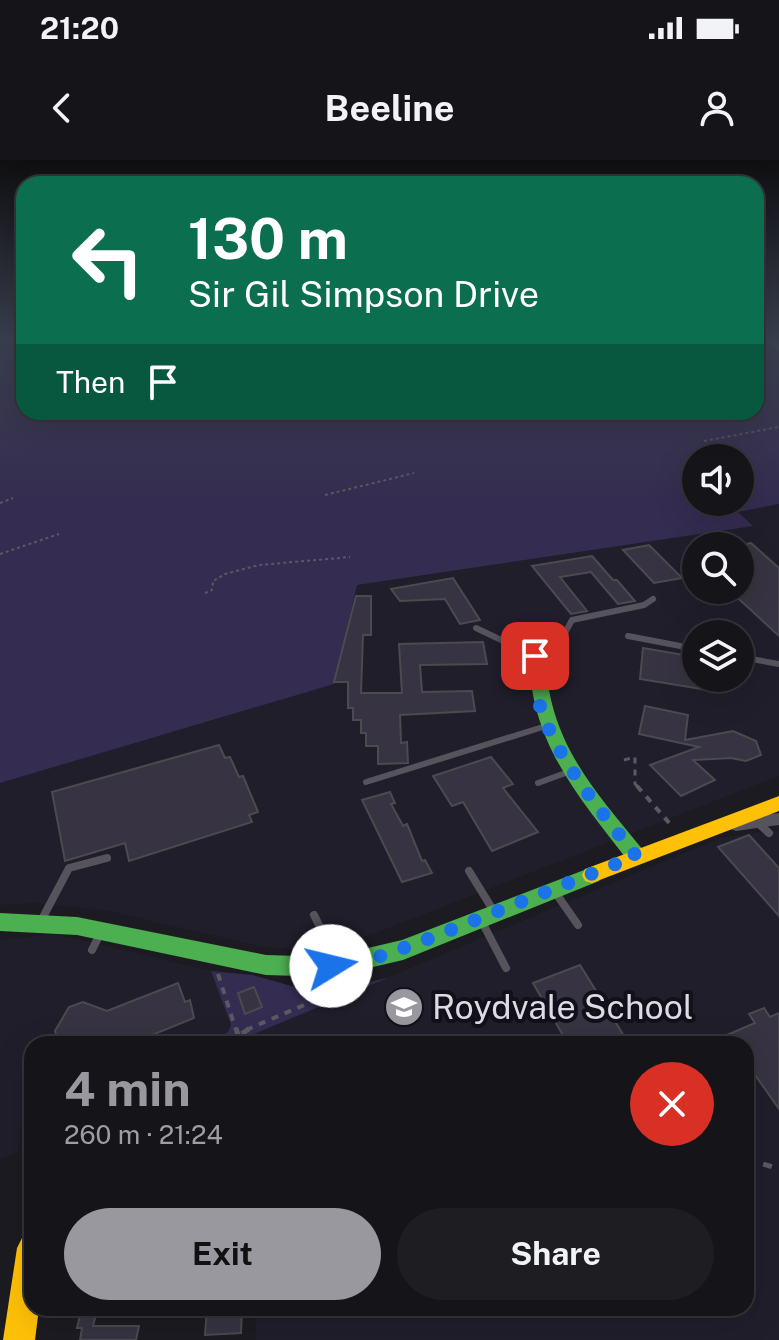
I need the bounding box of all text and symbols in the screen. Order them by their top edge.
text: 21:20 [40,10,119,46]
icon: back [40,86,84,130]
icon: person [695,86,739,130]
text: Beeline [325,87,454,129]
text: 130 m [188,206,348,272]
icon: left [56,208,160,312]
text: Sir Gil Simpson Drive [188,273,539,315]
icon: arrive [141,360,185,404]
text: Then [56,364,125,400]
map controls [682,444,754,692]
button: sound [682,444,754,516]
button: search [682,532,754,604]
button: layers [682,620,754,692]
pin [501,622,569,690]
icon: arrive [513,634,557,678]
position arrow [289,924,373,1008]
school or university icon: Roydvale School [383,986,425,1028]
place label: Roydvale School [432,987,693,1027]
text: 4 min [64,1060,191,1117]
button: close [630,1062,714,1146]
text: 260 m · 21:24 [64,1119,223,1150]
button: Exit [64,1208,381,1300]
button: Share [397,1208,714,1300]

